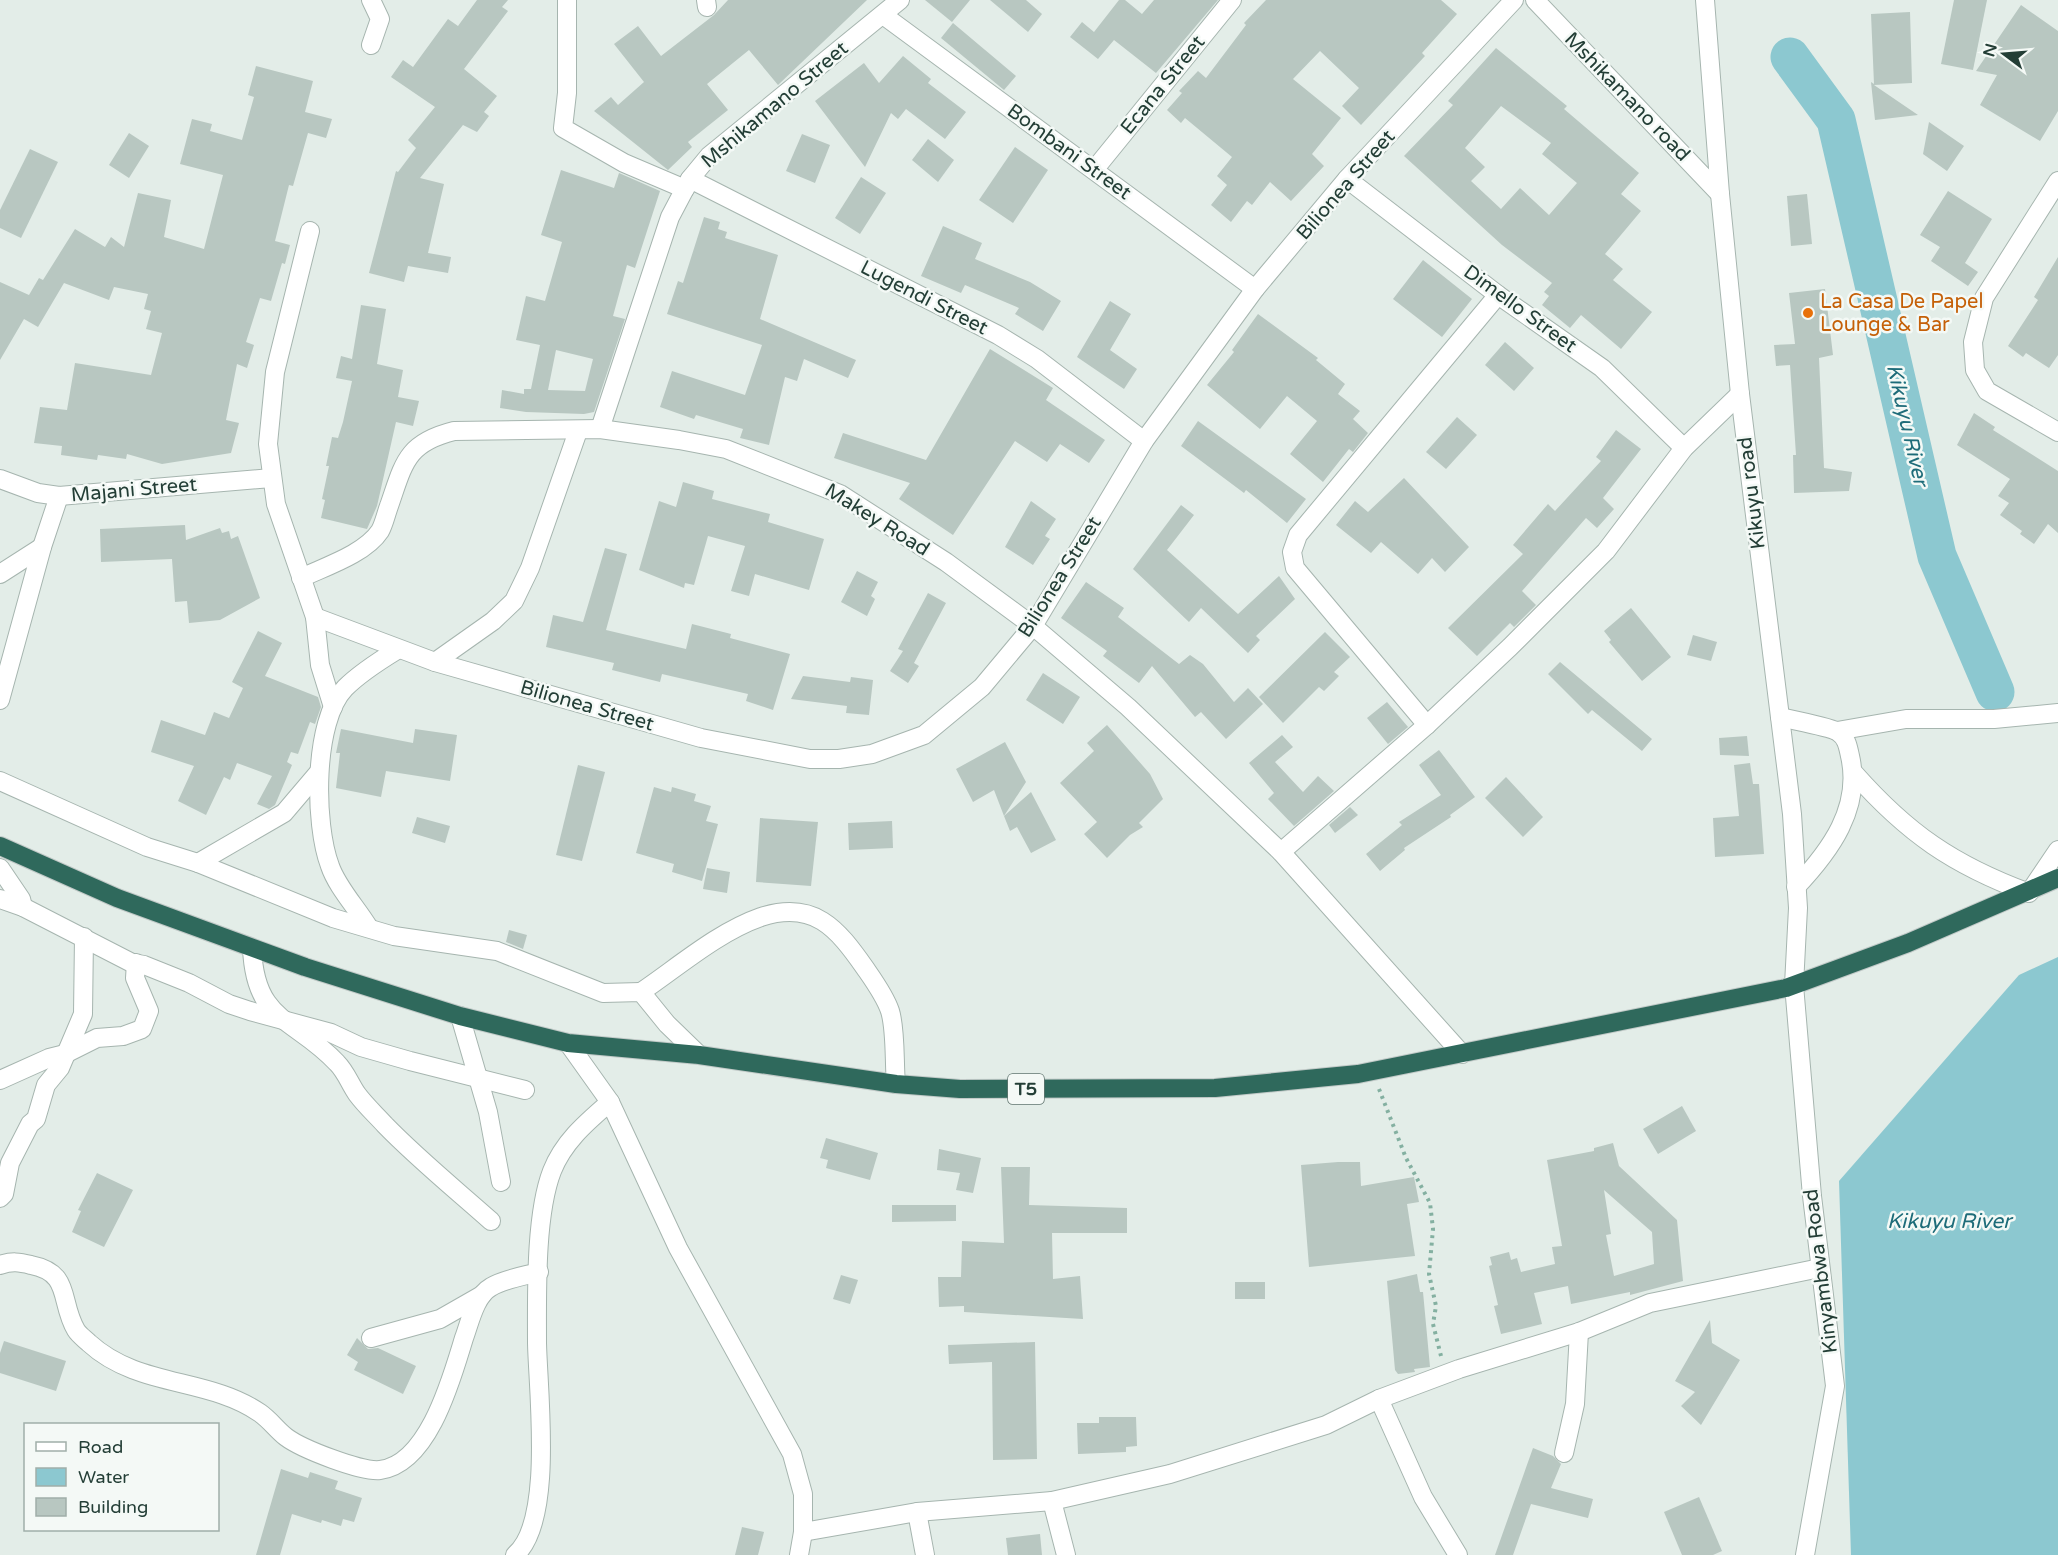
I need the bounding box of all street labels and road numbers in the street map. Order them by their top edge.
street label: Mshikamano road [1559,27,1695,167]
street label: Ecana Street [1116,30,1210,139]
street label: Mshikamano Street [697,36,853,173]
street label: Bombani Street [1002,99,1136,205]
street label: Bilionea Street [1292,125,1401,245]
street label: Lugendi Street [856,256,992,341]
street label: Dimello Street [1459,260,1582,358]
street label: Kikuyu road [1733,435,1771,551]
street label: Majani Street [70,473,198,507]
street label: Makey Road [820,478,934,562]
street label: Bilionea Street [1013,512,1107,642]
street label: Bilionea Street [517,675,657,737]
road number: T5 [1008,1074,1044,1104]
street label: Kinyambwa Road [1799,1187,1843,1355]

